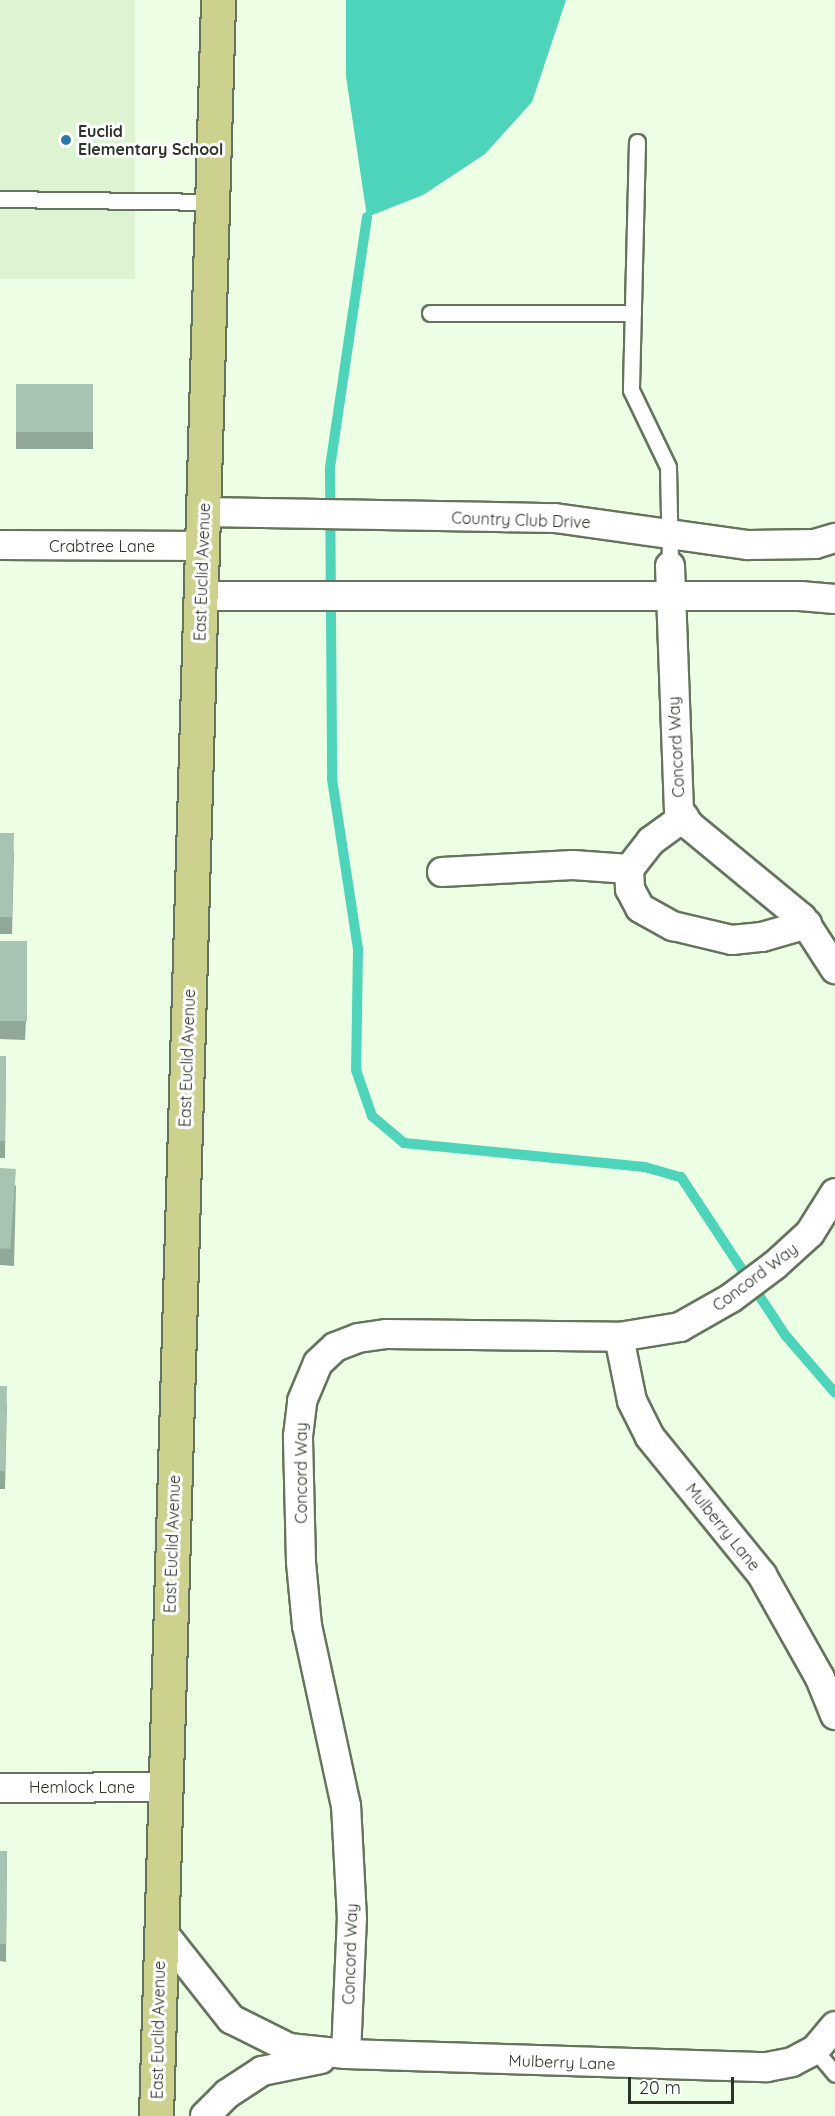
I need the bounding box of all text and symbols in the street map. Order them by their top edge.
place label: Euclid Elementary School [78,121,223,159]
marker: Euclid Elementary School [59,133,73,147]
street label: East Euclid Avenue [190,503,214,641]
street label: Country Club Drive [451,508,591,532]
street label: Crabtree Lane [49,536,155,556]
street label: Concord Way [664,696,688,798]
street label: East Euclid Avenue [175,989,199,1127]
street label: Concord Way [709,1239,801,1315]
street label: Concord Way [291,1422,311,1524]
street label: East Euclid Avenue [160,1475,184,1613]
street label: Mulberry Lane [682,1479,764,1575]
street label: Hemlock Lane [29,1777,135,1797]
street label: Concord Way [339,1903,361,2005]
street label: East Euclid Avenue [147,1961,169,2099]
street label: Mulberry Lane [508,2051,616,2073]
scale bar [631,2065,738,2103]
text: 20 m [639,2076,681,2099]

